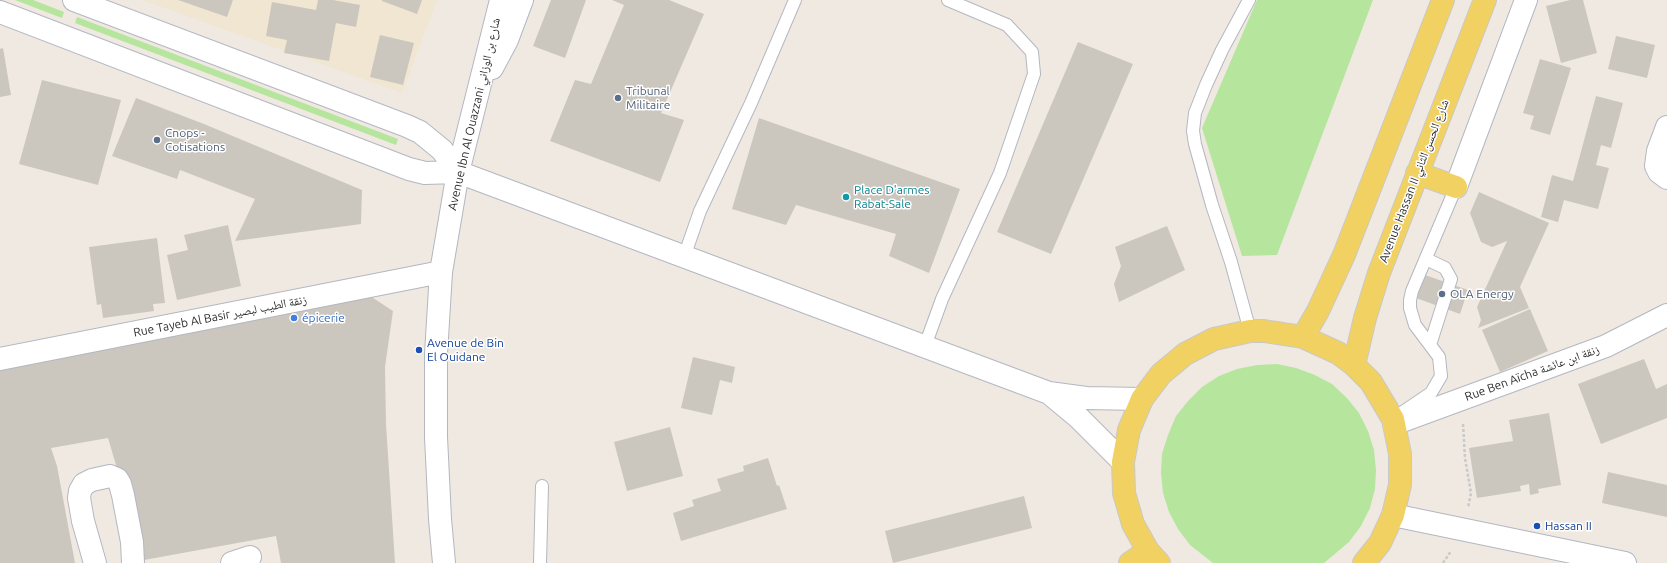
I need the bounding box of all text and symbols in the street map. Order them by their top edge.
street label: Avenue Ibn Al Ouazzani شارع بن الوزاني [445,16,503,212]
place label: Tribunal Militaire [626,84,670,112]
marker: Tribunal Militaire [613,93,623,103]
street label: Avenue Hassan II شارع الحسن الثاني [1376,97,1452,265]
place label: Cnops - Cotisations [165,126,225,154]
marker: Cnops - Cotisations [152,135,162,145]
place label: Place D'armes Rabat-Sale [854,183,930,211]
marker: Place D'armes Rabat-Sale [841,192,851,202]
place label: OLA Energy [1450,287,1514,301]
marker: OLA Energy [1437,289,1447,299]
street label: Rue Tayeb Al Basir زنقة الطيب لبصير [132,292,308,340]
place label: épicerie [302,311,345,325]
marker: épicerie [289,313,299,323]
place label: Avenue de Bin El Ouidane [427,336,504,364]
street label: Rue Ben Aïcha زنقة ابن عائشة [1463,342,1601,404]
marker: Avenue de Bin El Ouidane [414,345,424,355]
place label: Hassan II [1545,519,1592,533]
marker: Hassan II [1532,521,1542,531]

